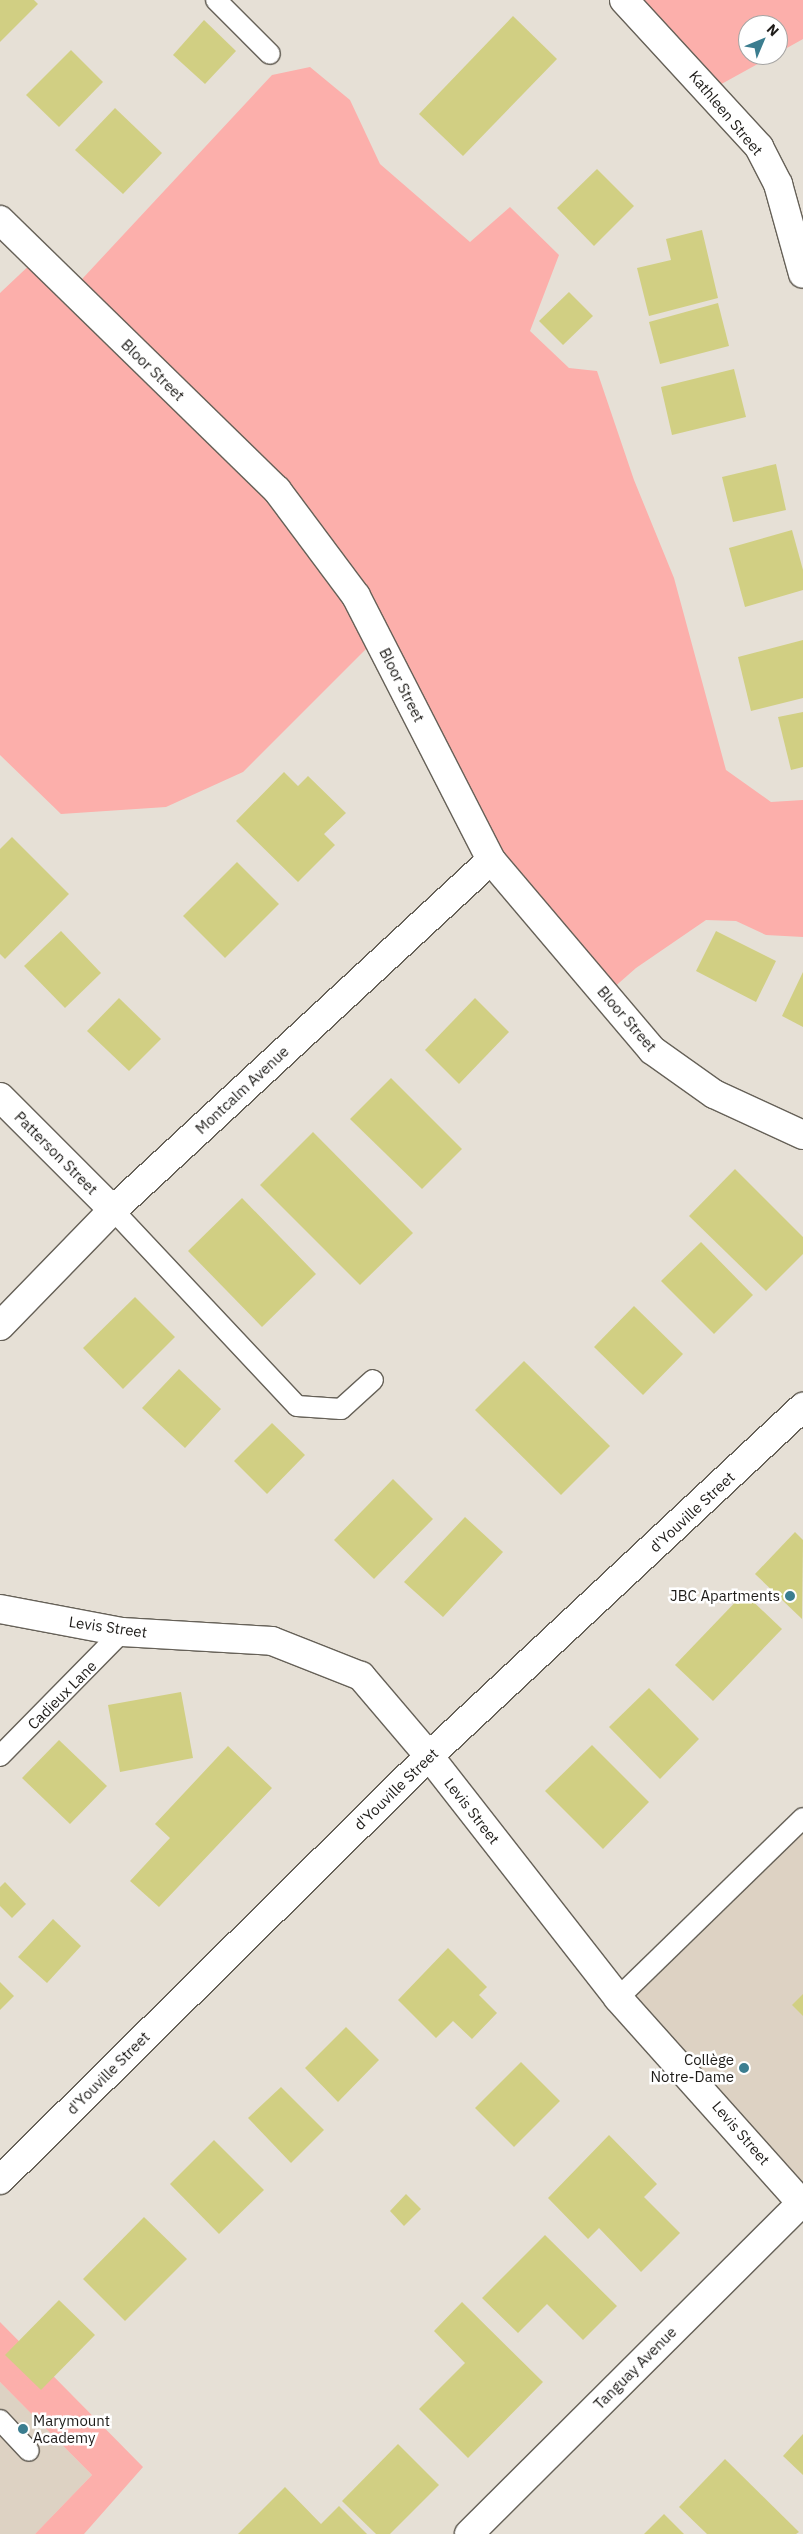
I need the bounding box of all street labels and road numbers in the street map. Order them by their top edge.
street label: Kathleen Street [685,67,767,159]
street label: Bloor Street [118,335,188,405]
street label: Bloor Street [376,645,428,725]
street label: Bloor Street [594,983,660,1055]
street label: Montcalm Avenue [192,1042,292,1138]
street label: Patterson Street [11,1108,101,1198]
street label: d'Youville Street [646,1468,738,1556]
street label: Levis Street [68,1613,148,1641]
street label: Cadieux Lane [24,1657,100,1733]
street label: d'Youville Street [350,1744,442,1834]
street label: Levis Street [441,1774,503,1848]
street label: d'Youville Street [63,2028,153,2118]
street label: Levis Street [708,2097,774,2169]
street label: Tanguay Avenue [590,2323,680,2413]

